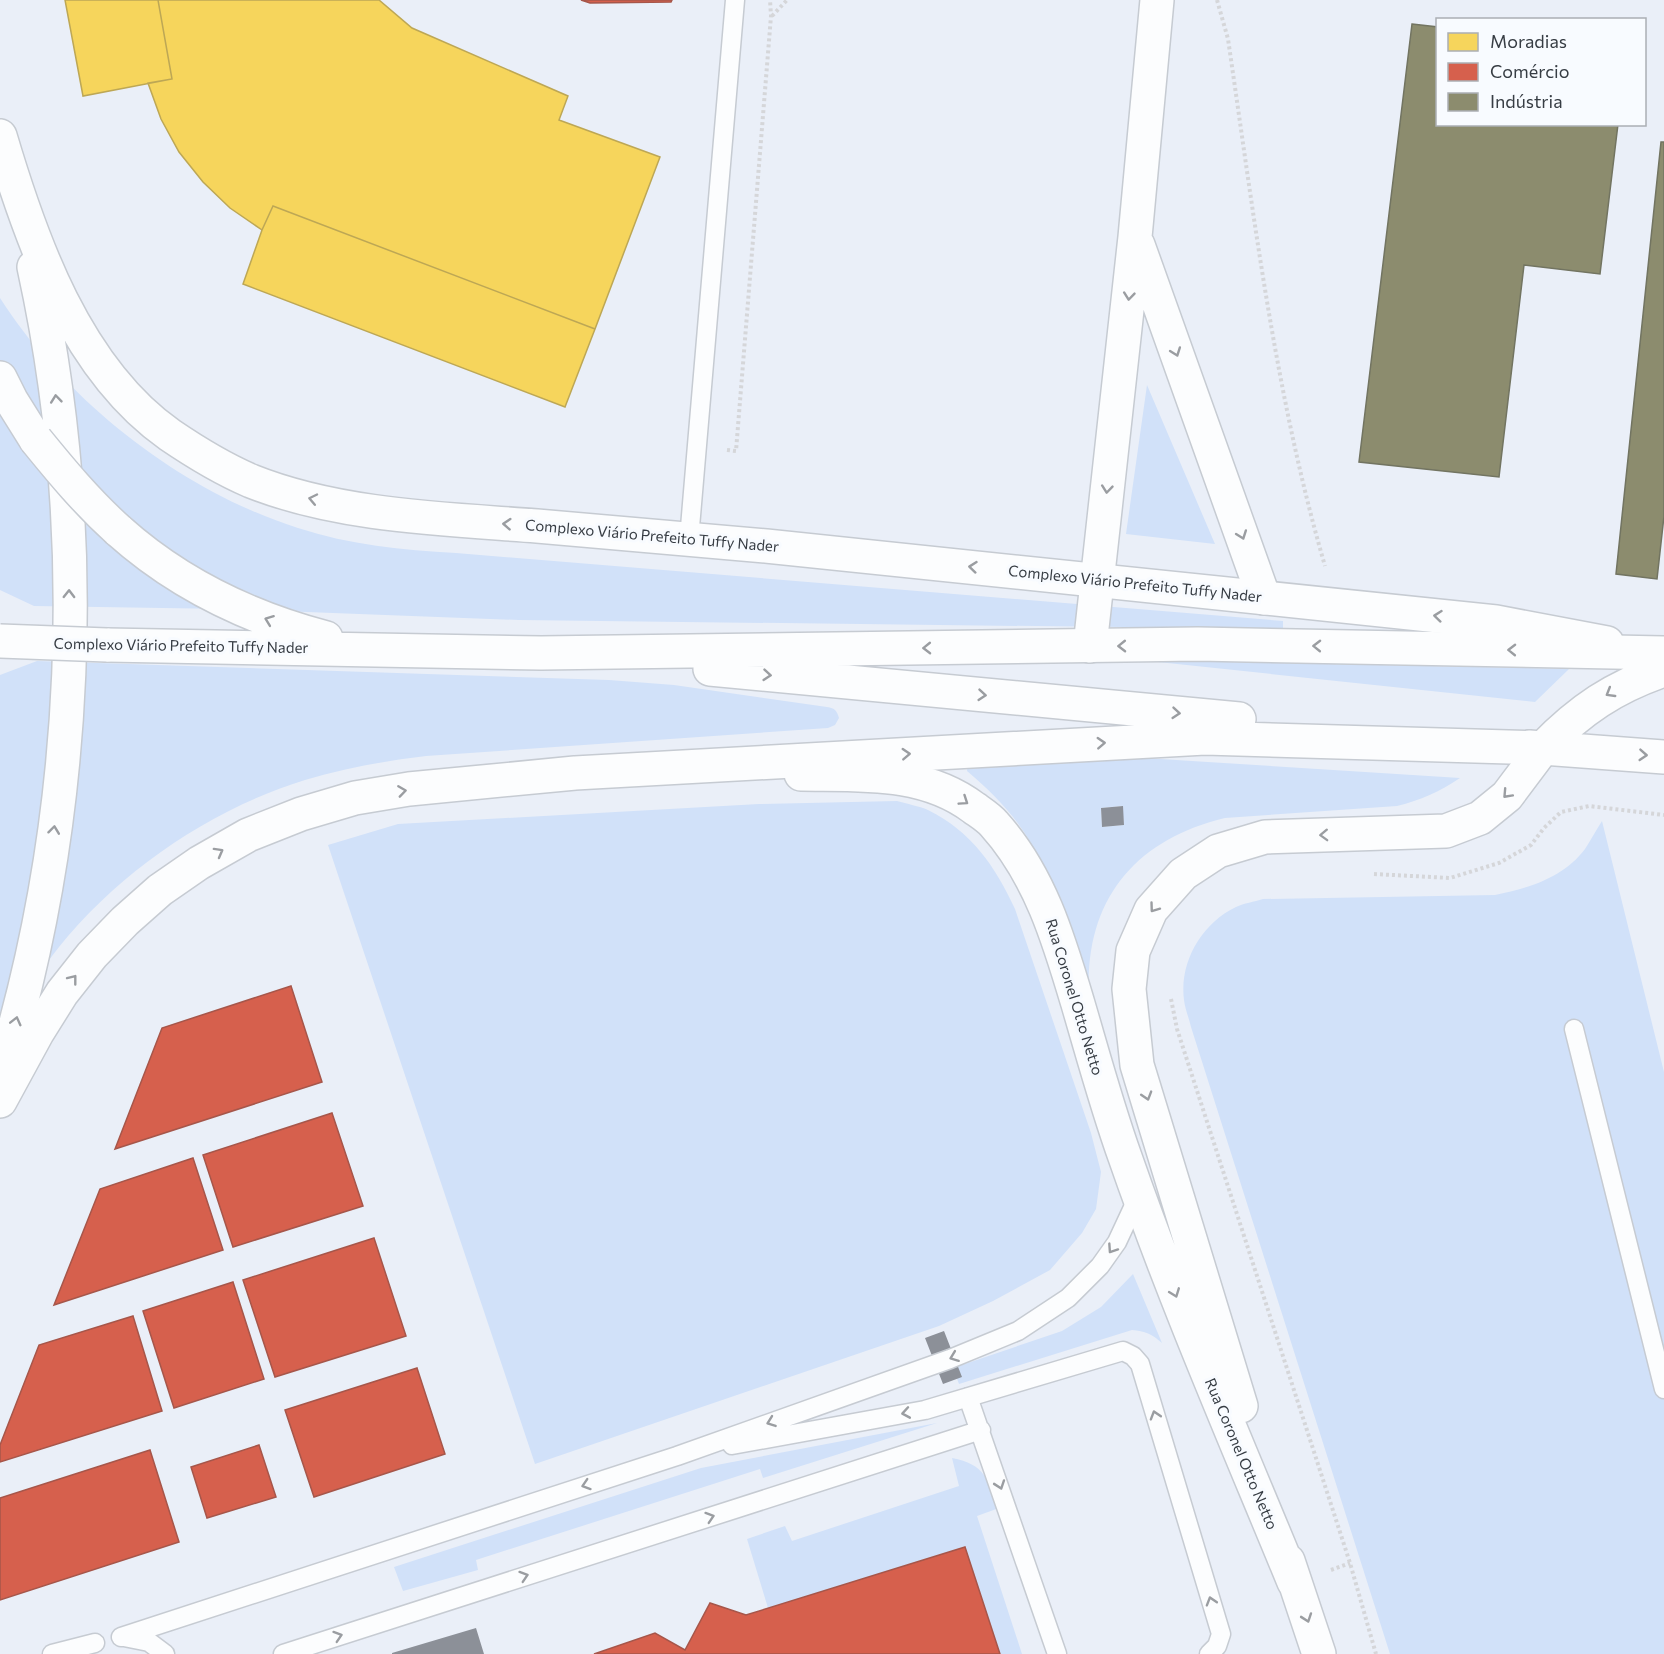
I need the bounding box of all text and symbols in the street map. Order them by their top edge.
legend [1436,18,1646,126]
text: Moradias [1490,30,1567,52]
text: Comércio [1490,60,1569,82]
text: Indústria [1490,90,1563,112]
one-way arrow [1123,291,1136,300]
one-way arrow [1169,346,1182,357]
one-way arrow [50,395,63,404]
one-way arrow [1101,485,1114,494]
one-way arrow [309,494,319,507]
street label: Complexo Viário Prefeito Tuffy Nader [524,515,780,555]
one-way arrow [502,518,511,531]
one-way arrow [1235,530,1248,540]
one-way arrow [968,561,977,574]
street label: Complexo Viário Prefeito Tuffy Nader [1007,561,1263,605]
one-way arrow [63,589,75,598]
one-way arrow [1433,610,1443,623]
one-way arrow [265,615,276,627]
street label: Complexo Viário Prefeito Tuffy Nader [53,634,309,656]
one-way arrow [1117,639,1126,652]
one-way arrow [1312,640,1321,652]
one-way arrow [922,642,931,654]
one-way arrow [1507,643,1516,656]
one-way arrow [762,668,771,681]
one-way arrow [1606,686,1616,697]
one-way arrow [977,688,987,701]
one-way arrow [1172,706,1181,719]
one-way arrow [1096,737,1105,750]
one-way arrow [902,748,911,761]
one-way arrow [1639,749,1648,762]
one-way arrow [398,785,407,797]
one-way arrow [1503,787,1514,797]
one-way arrow [958,794,969,805]
one-way arrow [47,826,59,835]
one-way arrow [1320,829,1329,841]
one-way arrow [213,848,223,859]
one-way arrow [1150,901,1161,912]
street label: Rua Coronel Otto Netto [1043,916,1107,1077]
one-way arrow [66,975,77,986]
one-way arrow [8,1016,21,1026]
one-way arrow [1139,1090,1152,1101]
one-way arrow [1108,1242,1119,1253]
one-way arrow [1168,1287,1180,1298]
one-way arrow [950,1349,960,1362]
street label: Rua Coronel Otto Netto [1202,1375,1282,1532]
one-way arrow [901,1406,911,1419]
one-way arrow [1150,1410,1162,1421]
one-way arrow [766,1415,777,1428]
one-way arrow [581,1478,592,1491]
one-way arrow [992,1479,1005,1490]
one-way arrow [704,1512,715,1524]
one-way arrow [518,1571,529,1584]
one-way arrow [1206,1596,1218,1607]
one-way arrow [1299,1612,1312,1623]
one-way arrow [332,1631,343,1643]

